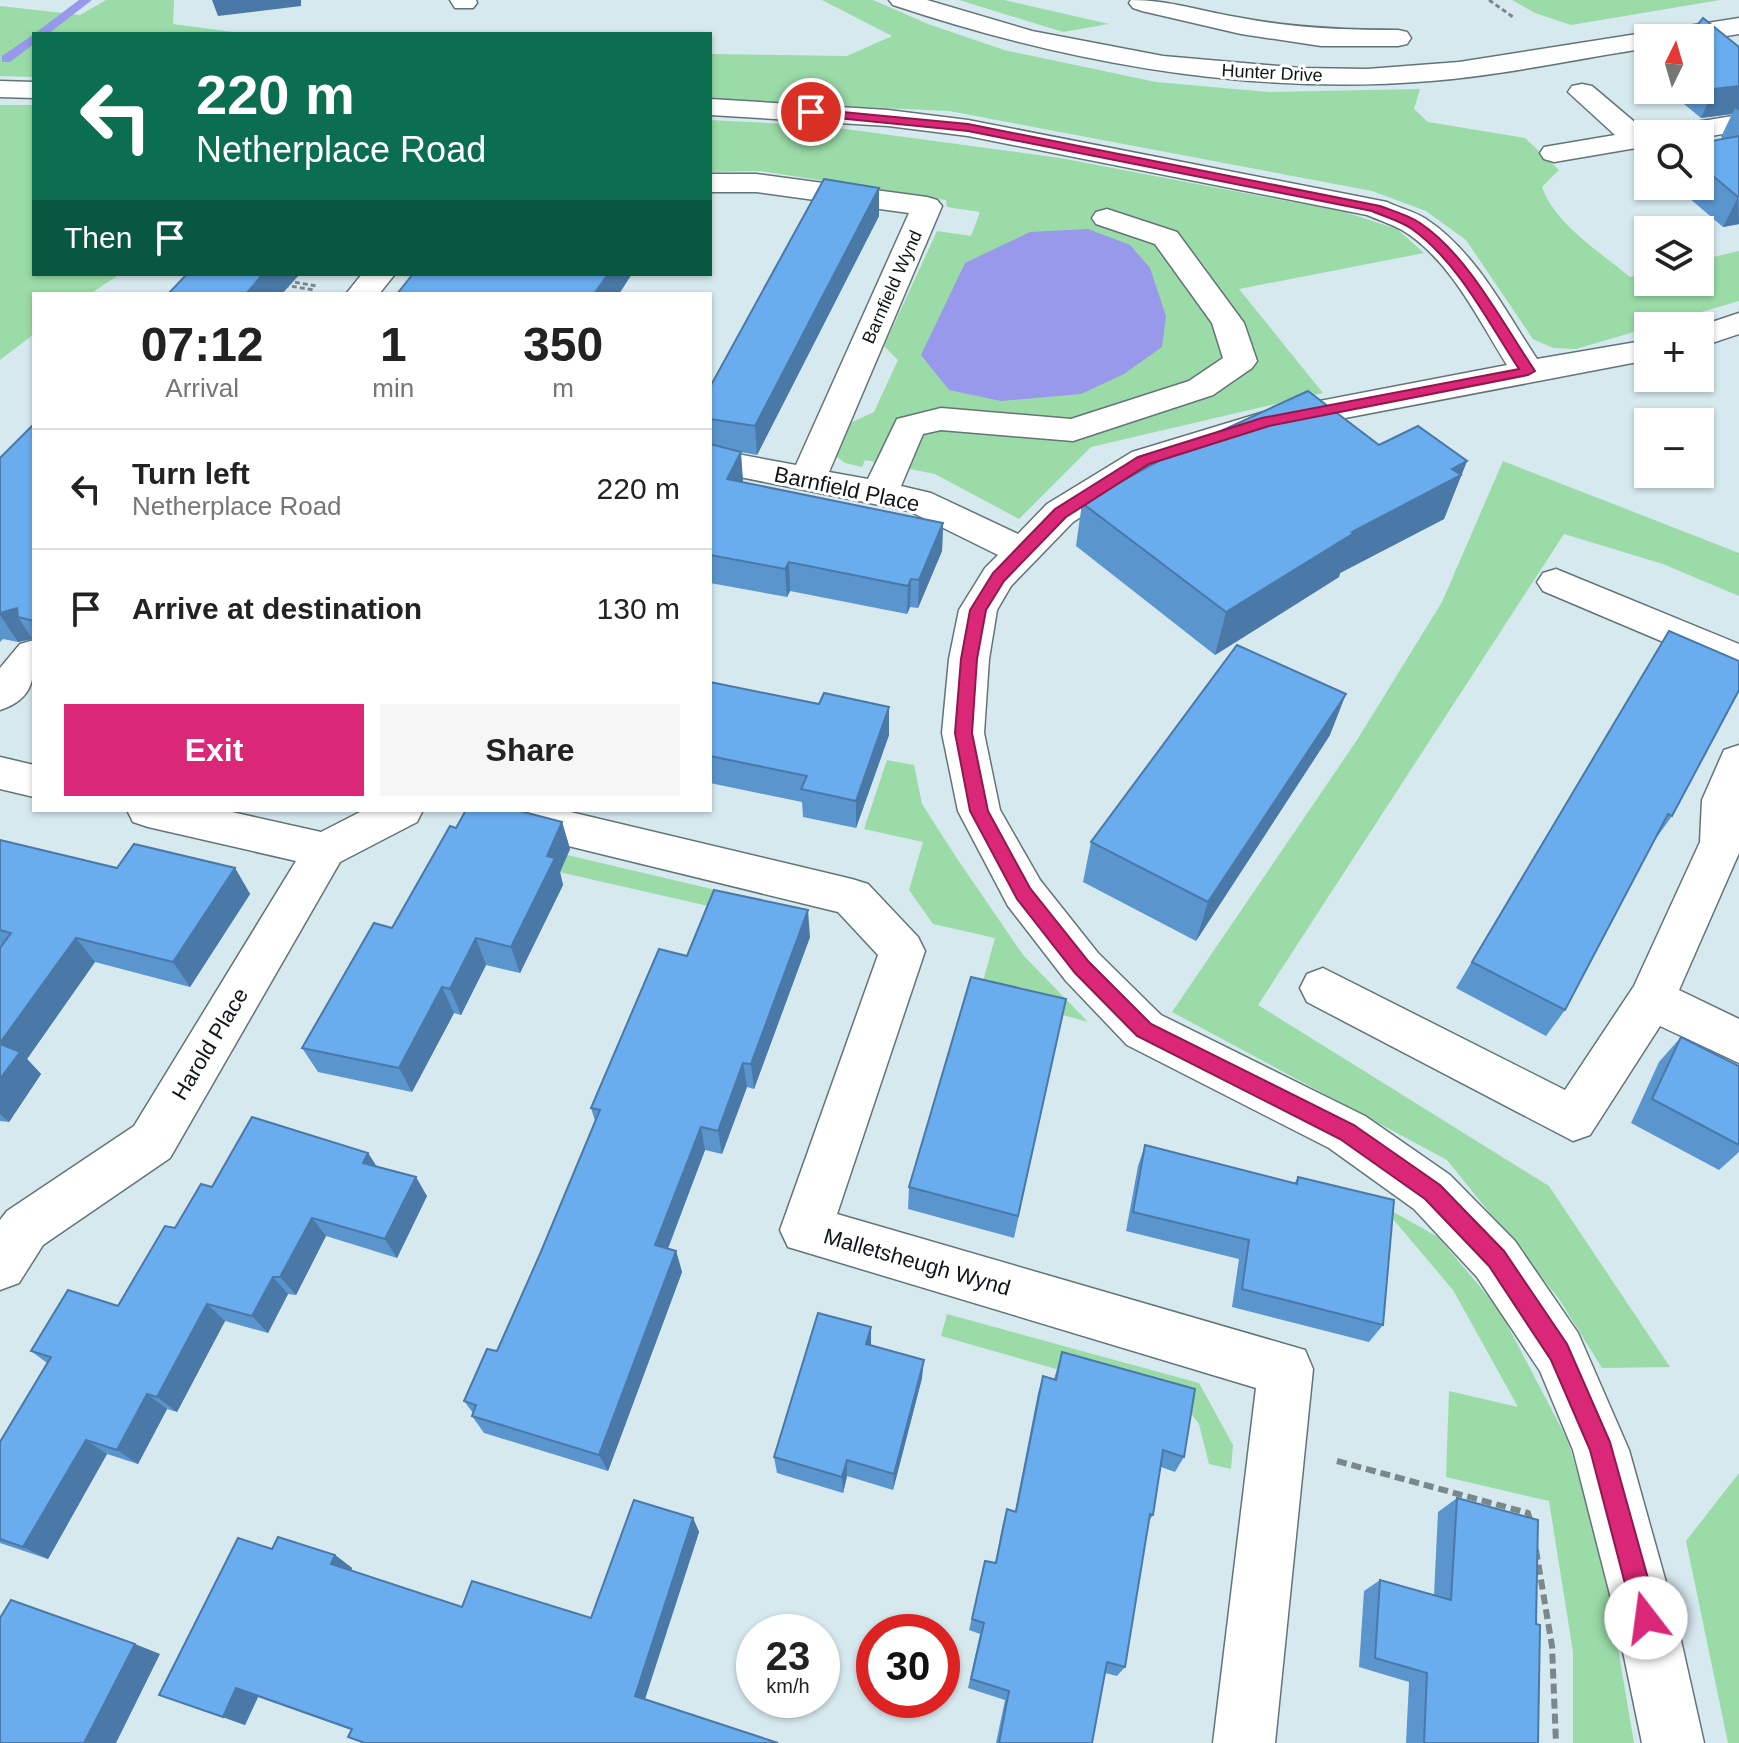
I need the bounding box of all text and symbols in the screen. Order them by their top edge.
north arrow [1634,24,1714,104]
map controls [1634,24,1714,488]
street label: Hunter Drive [1221,60,1323,86]
text: 220 m [196,63,355,126]
icon: left [64,64,168,168]
pin [777,78,845,146]
icon: arrive [789,90,833,134]
button: search [1634,120,1714,200]
text: Netherplace Road [196,129,486,170]
icon: arrive [148,216,192,260]
button: layers [1634,216,1714,296]
text: Then [64,221,132,254]
street label: Barnfield Wynd [858,227,926,347]
button: + [1634,312,1714,392]
text: 07:12 [141,318,264,371]
text: 1 [380,318,407,371]
text: 350 [523,318,603,371]
text: Arrival [165,373,239,403]
text: min [372,373,414,403]
text: m [552,373,574,403]
button: − [1634,408,1714,488]
text: Turn left [132,457,250,490]
street label: Barnfield Place [772,461,922,517]
icon: left [64,467,108,511]
text: 220 m [597,472,680,505]
text: Netherplace Road [132,491,342,521]
icon: arrive [64,587,108,631]
text: Arrive at destination [132,592,422,625]
text: 130 m [597,592,680,625]
button: Exit [64,704,364,796]
button: Share [380,704,680,796]
street label: Harold Place [167,984,253,1104]
street label: Malletsheugh Wynd [821,1223,1013,1301]
position arrow [1604,1576,1688,1660]
speed limit sign: 30 [856,1614,960,1718]
text: 23 [766,1634,810,1678]
text: km/h [766,1675,810,1697]

